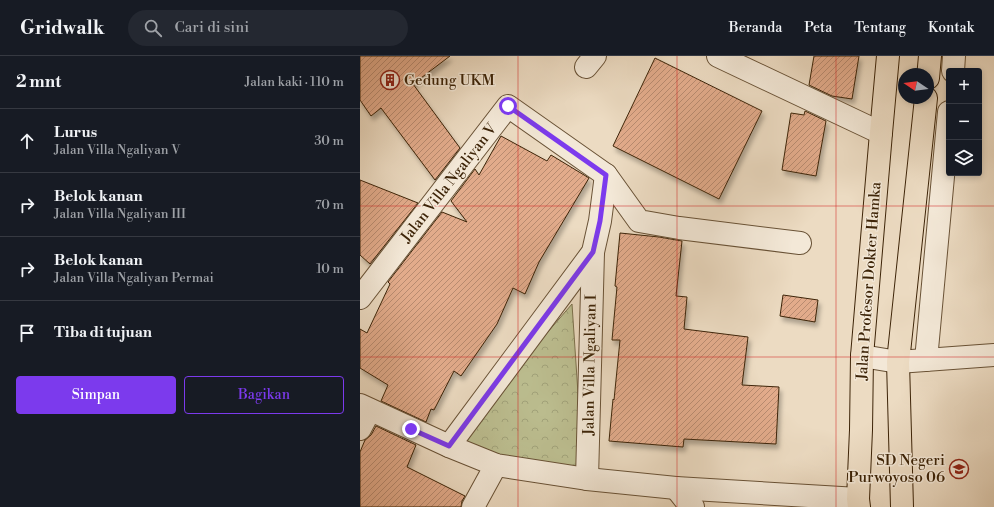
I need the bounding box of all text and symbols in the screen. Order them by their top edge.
search box [128,10,408,46]
text: Gridwalk [20,16,104,40]
icon: search [142,17,164,39]
text: Cari di sini [174,18,249,37]
text: Beranda [729,19,782,37]
text: Peta [804,19,832,37]
text: Tentang [854,19,906,37]
text: Kontak [928,19,974,37]
north arrow [898,68,934,104]
map controls [946,68,982,176]
button: + [946,68,982,104]
building icon: Gedung UKM [379,69,401,91]
text: 2 mnt [16,71,61,93]
place label: Gedung UKM [404,71,495,90]
text: Jalan kaki · 110 m [245,74,344,90]
route start [499,97,517,115]
button: − [946,104,982,140]
street label: Jalan Villa Ngaliyan V [396,119,502,247]
text: Lurus [54,123,97,142]
icon: ahead [16,130,38,152]
text: 30 m [314,133,344,149]
button: layers [946,140,982,176]
text: Jalan Villa Ngaliyan V [54,142,180,158]
street label: Jalan Profesor Dokter Hamka [853,181,885,382]
text: Belok kanan [54,187,143,206]
icon: right [16,194,38,216]
text: 70 m [315,197,344,213]
text: Jalan Villa Ngaliyan III [54,206,186,222]
text: Belok kanan [54,251,143,270]
icon: right [16,258,38,280]
text: 10 m [316,261,344,277]
text: Jalan Villa Ngaliyan Permai [54,270,214,286]
street label: Jalan Villa Ngaliyan I [579,294,601,437]
icon: arrive [16,322,38,344]
text: Tiba di tujuan [54,323,152,342]
button: Simpan [16,376,176,414]
button: Bagikan [184,376,344,414]
route end [402,420,420,438]
place label: SD Negeri Purwoyoso 06 [848,451,945,487]
school or university icon: SD Negeri Purwoyoso 06 [948,458,970,480]

